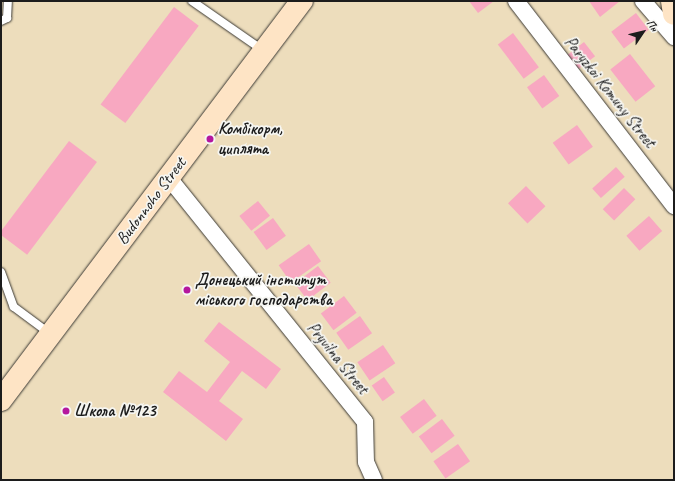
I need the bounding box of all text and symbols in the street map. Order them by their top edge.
north arrow [623,12,663,52]
text: Пн [644,16,662,34]
street label: Paryzkoi Komuny Street [560,32,660,152]
place label: Комбікорм, циплята [218,119,282,159]
marker: Комбікорм, циплята [205,134,215,144]
street label: Budonnoho Street [112,153,190,249]
place label: Донецький інститут міського господарства [195,270,330,310]
marker: Донецький інститут міського господарства [182,285,192,295]
street label: Pryvilna Street [303,318,373,398]
place label: Школа №123 [74,401,156,421]
marker: Школа №123 [61,406,71,416]

